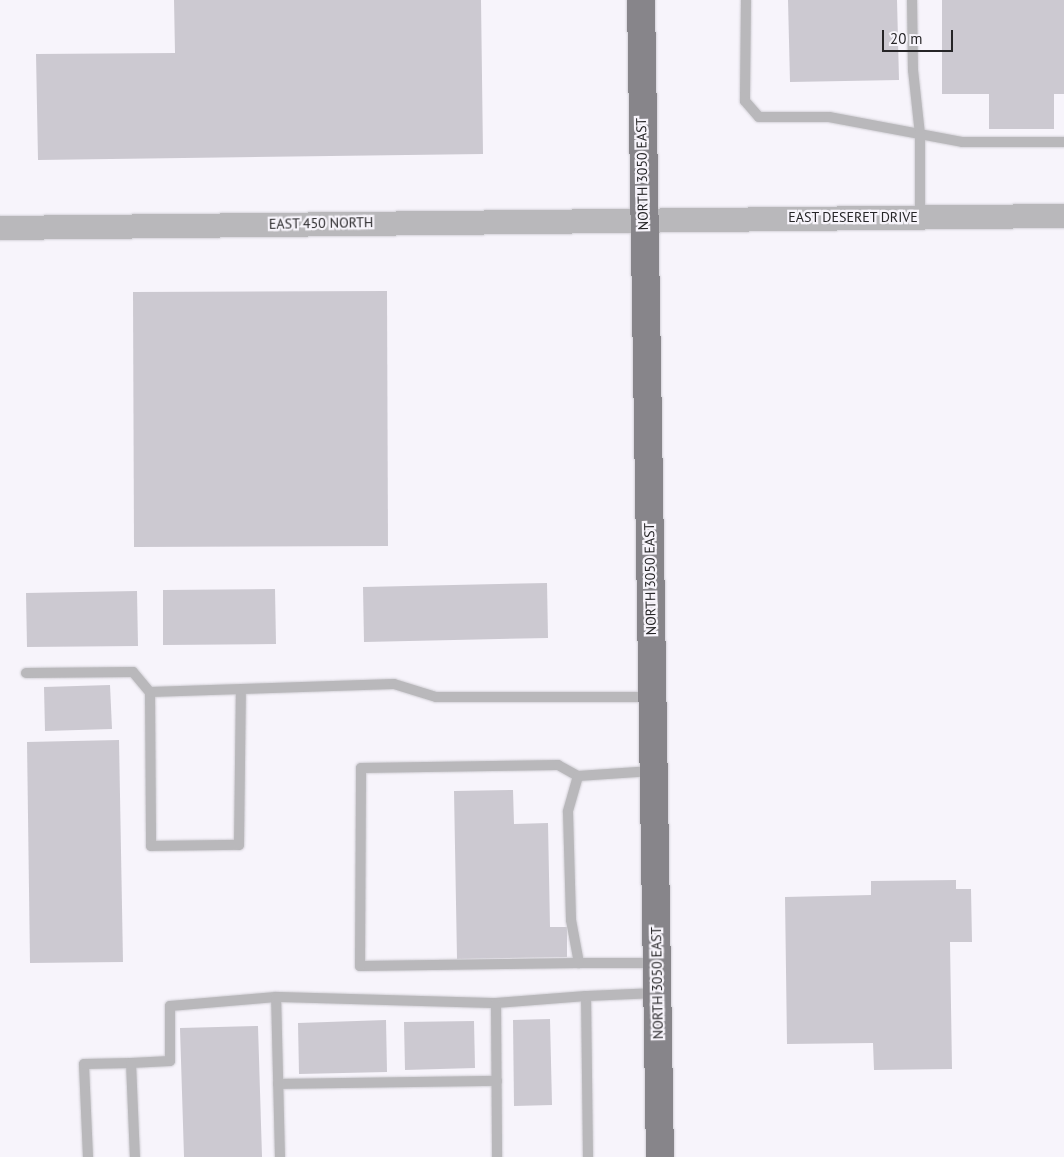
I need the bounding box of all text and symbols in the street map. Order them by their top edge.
scale bar [884,20,955,52]
text: 20 m [890,29,923,48]
street label: NORTH 3050 EAST [633,118,651,230]
street label: EAST DESERET DRIVE [788,209,918,225]
street label: EAST 450 NORTH [268,214,374,232]
street label: NORTH 3050 EAST [641,523,659,635]
street label: NORTH 3050 EAST [648,927,666,1039]

